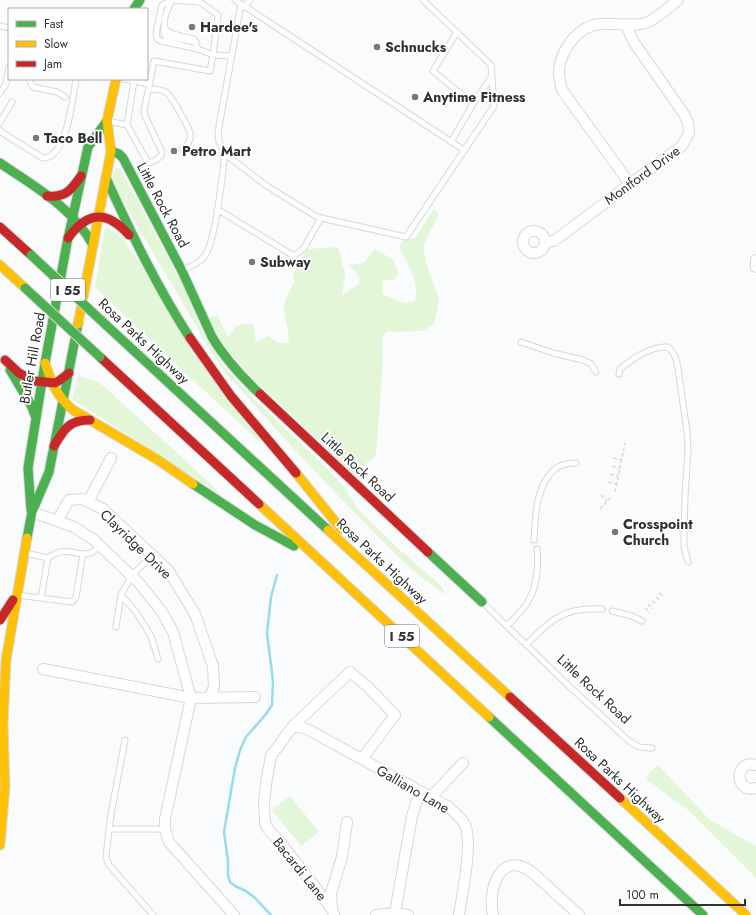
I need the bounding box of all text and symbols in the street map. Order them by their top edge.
legend [8,8,148,80]
text: Fast [44,15,63,33]
place label: Hardee's [200,17,258,37]
marker: Hardee's [187,22,197,32]
text: Slow [44,35,69,53]
place label: Schnucks [385,37,447,57]
marker: Schnucks [372,42,382,52]
text: Jam [42,55,62,73]
place label: Anytime Fitness [422,87,526,107]
marker: Anytime Fitness [410,92,420,102]
place label: Taco Bell [44,128,102,148]
marker: Taco Bell [31,133,41,143]
place label: Petro Mart [182,141,252,161]
street label: Montford Drive [600,141,684,209]
marker: Petro Mart [169,146,179,156]
street label: Little Rock Road [132,159,194,251]
place label: Subway [260,252,311,272]
marker: Subway [247,257,257,267]
road number: I 55 [51,279,85,301]
street label: Rosa Parks Highway [94,293,195,389]
street label: Butler Hill Road [14,311,50,405]
street label: Little Rock Road [317,428,399,506]
street label: Clayridge Drive [96,505,176,583]
street label: Rosa Parks Highway [332,513,433,609]
place label: Crosspoint Church [623,514,693,550]
marker: Crosspoint Church [610,527,620,537]
road number: I 55 [385,625,419,647]
street label: Little Rock Road [553,650,635,728]
street label: Rosa Parks Highway [570,732,671,828]
street label: Galliano Lane [373,760,453,818]
street label: Bacardi Lane [268,833,332,905]
scale bar [620,881,745,907]
text: 100 m [626,886,659,904]

